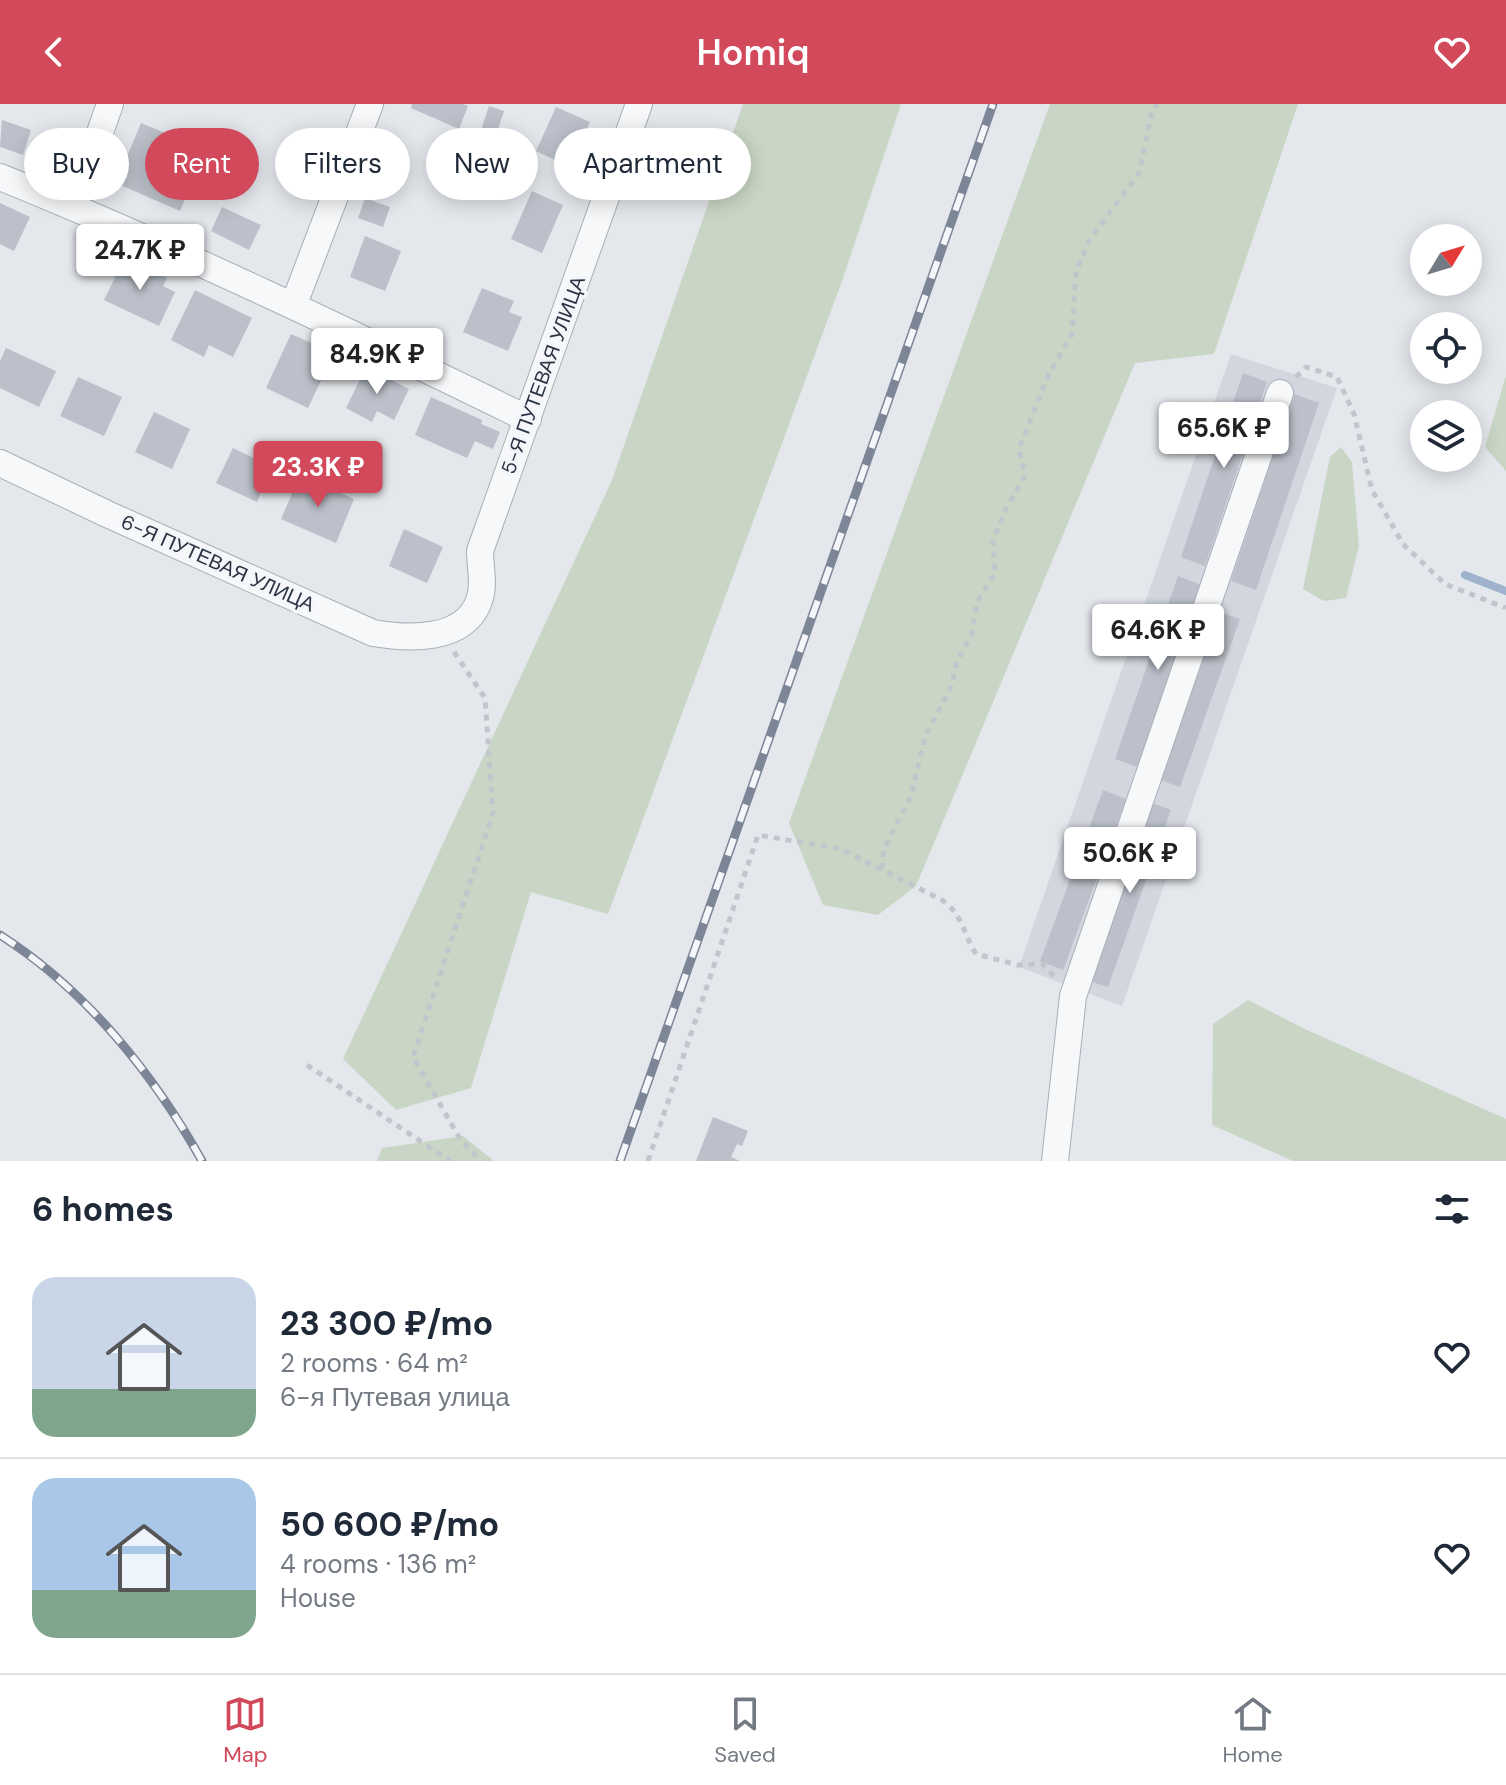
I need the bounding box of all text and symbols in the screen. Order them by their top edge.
text: Homiq [696,29,810,76]
icon: back [32,30,76,74]
icon: heart [1430,30,1474,74]
chip: Buy [24,128,129,200]
chip: Rent [145,128,259,200]
chip: Filters [275,128,410,200]
chip: New [426,128,538,200]
chip: Apartment [554,128,751,200]
pin: 24.7K ₽ [66,224,214,292]
north arrow [1410,224,1482,296]
map controls [1410,224,1482,472]
text: 24.7K ₽ [94,233,186,267]
street label: 5-Я ПУТЕВАЯ УЛИЦА [495,272,591,478]
button: locate [1410,312,1482,384]
pin: 84.9K ₽ [303,328,451,396]
text: 84.9K ₽ [329,337,425,371]
button: layers [1410,400,1482,472]
pin: 65.6K ₽ [1150,402,1298,470]
text: 65.6K ₽ [1177,411,1271,445]
pin: 23.3K ₽ [244,441,392,509]
text: 23.3K ₽ [271,450,365,484]
street label: 6-Я ПУТЕВАЯ УЛИЦА [117,509,319,618]
pin: 64.6K ₽ [1084,604,1232,672]
text: 64.6K ₽ [1110,613,1206,647]
pin: 50.6K ₽ [1056,827,1204,895]
text: 50.6K ₽ [1082,836,1178,870]
text: 6 homes [32,1187,174,1232]
icon: filters [1430,1187,1474,1231]
text: 23 300 ₽/mo [280,1301,493,1346]
icon: home [96,1309,192,1405]
icon: heart [1430,1335,1474,1379]
text: 2 rooms · 64 m² [280,1346,468,1380]
text: 6-я Путевая улица [280,1380,510,1414]
text: 50 600 ₽/mo [280,1502,499,1547]
icon: home [96,1510,192,1606]
icon: heart [1430,1536,1474,1580]
text: 4 rooms · 136 m² [280,1547,476,1581]
text: House [280,1581,356,1615]
tab: Map [223,1692,268,1769]
tab: Saved [714,1692,776,1769]
tab: Home [1223,1692,1283,1769]

